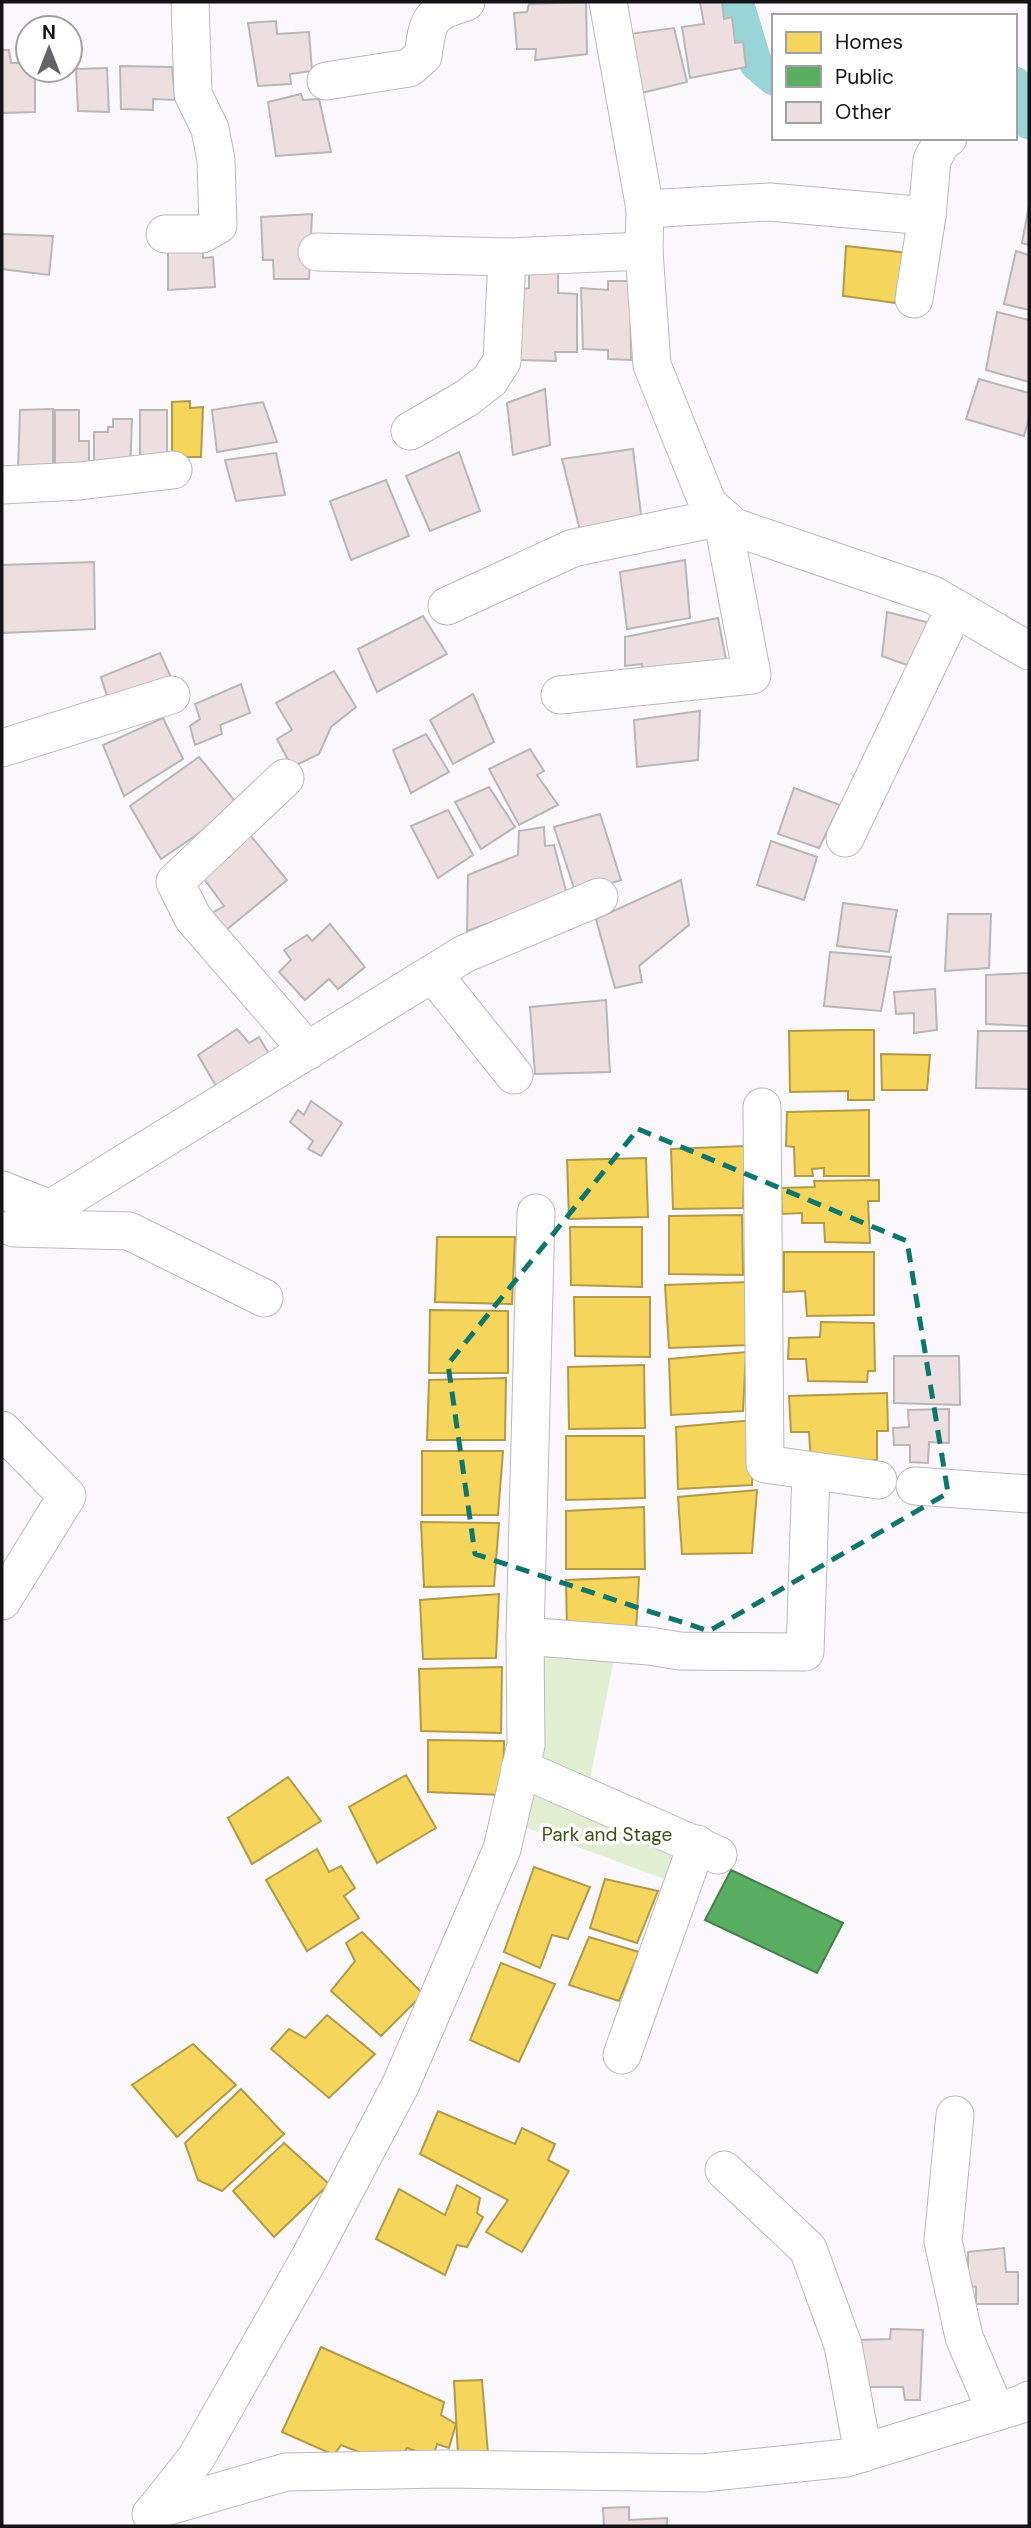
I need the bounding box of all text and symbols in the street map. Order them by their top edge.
north arrow [14,14,84,84]
legend [772,14,1017,140]
text: N [42,20,56,45]
text: Homes [835,28,903,56]
text: Public [835,63,894,91]
text: Other [835,98,891,126]
park label: Park and Stage [542,1822,672,1847]

